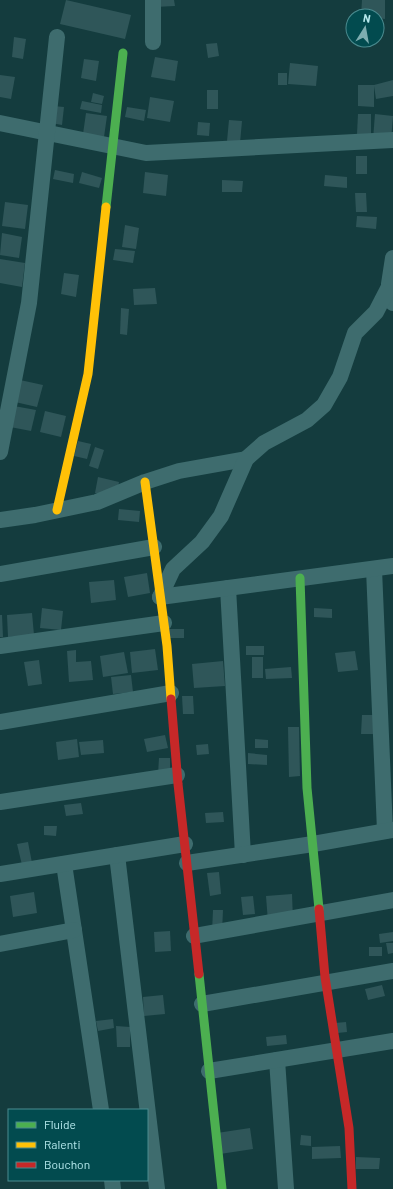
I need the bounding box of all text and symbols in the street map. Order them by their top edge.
north arrow [345,8,385,48]
text: N [362,11,372,25]
legend [8,1109,148,1181]
text: Fluide [44,1117,76,1131]
text: Ralenti [44,1137,81,1151]
text: Bouchon [44,1157,90,1171]

